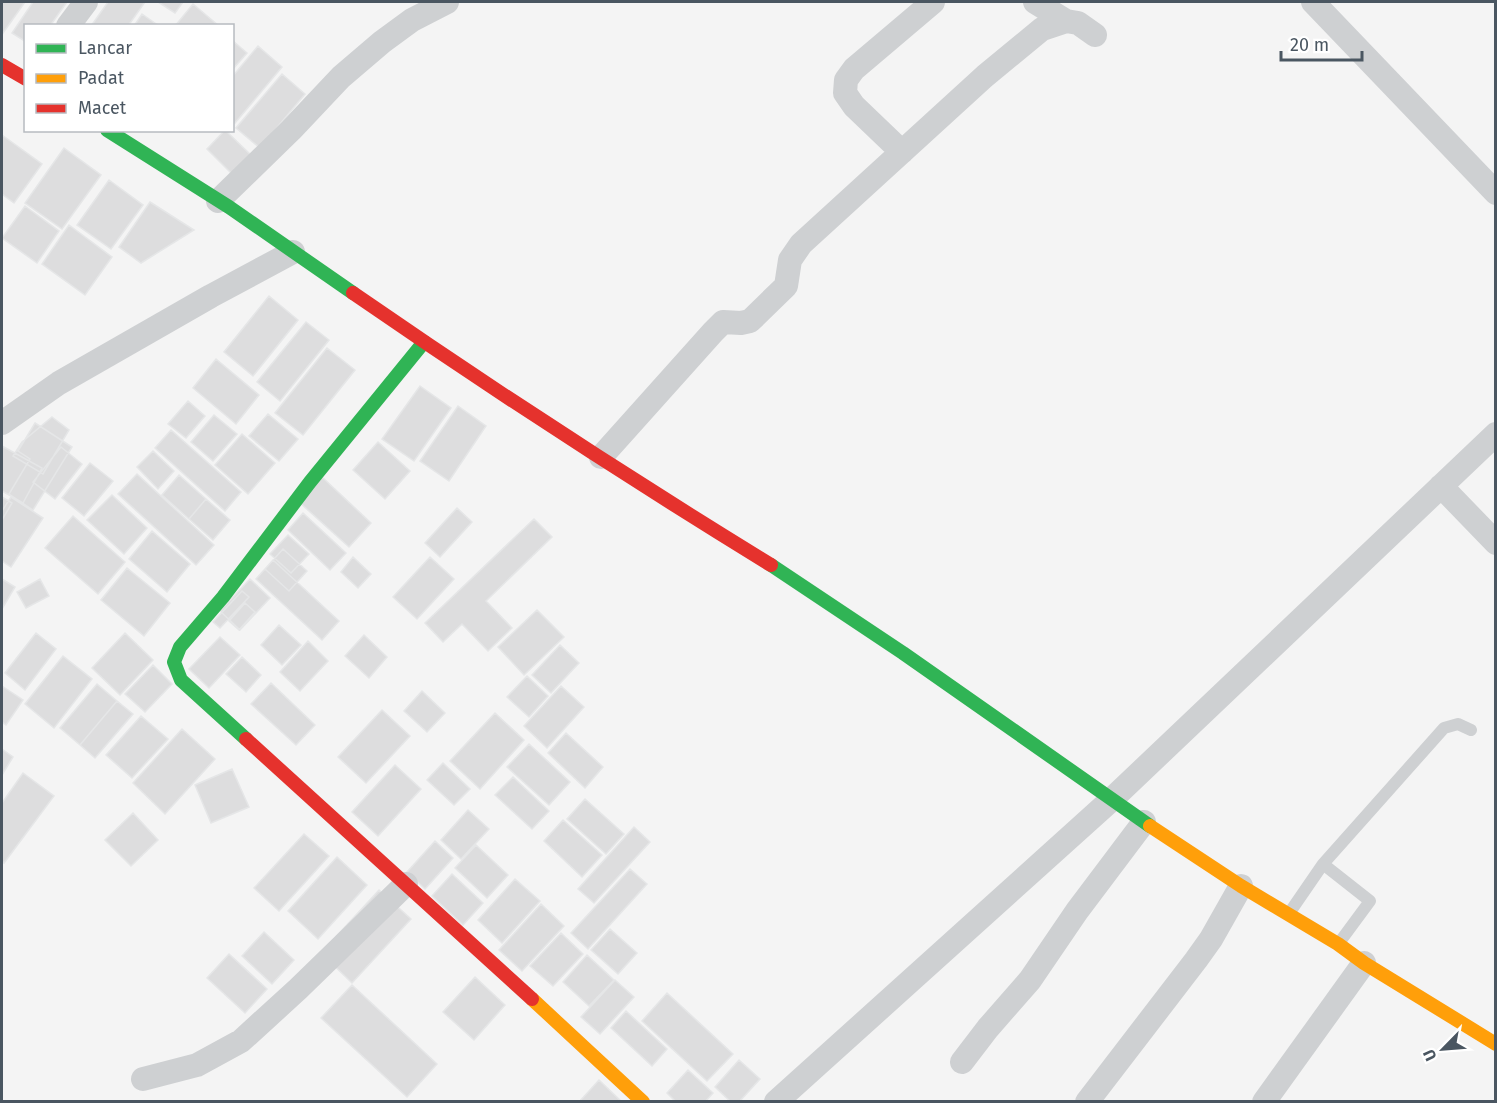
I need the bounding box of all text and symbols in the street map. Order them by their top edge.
legend [24,24,234,132]
scale bar [1281,24,1362,62]
text: 20 m [1290,34,1329,56]
text: Lancar [78,37,132,59]
text: Padat [78,67,125,89]
text: Macet [78,97,127,119]
north arrow [1413,1019,1473,1079]
text: U [1419,1046,1441,1064]

